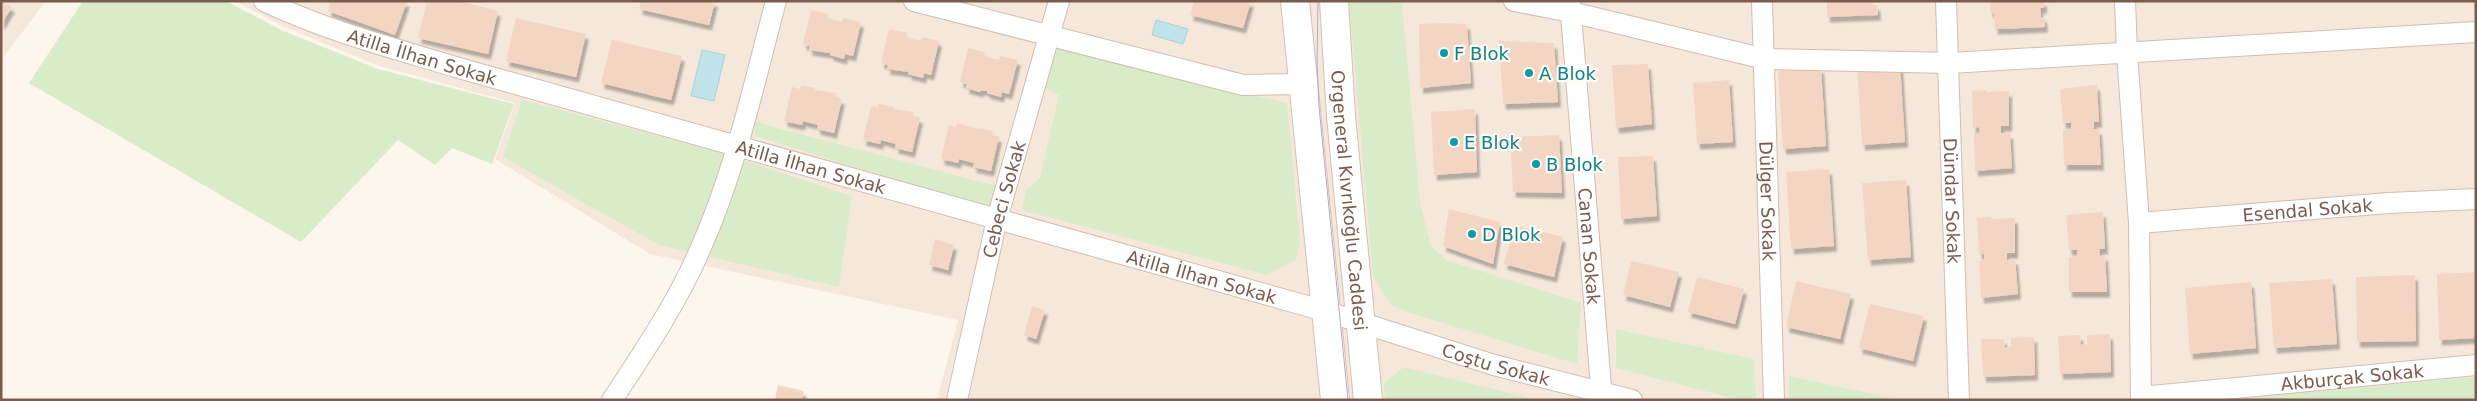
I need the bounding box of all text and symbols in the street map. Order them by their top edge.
street label: Atilla İlhan Sokak [345,24,500,89]
place label: F Blok [1454,43,1509,64]
marker: F Blok [1438,47,1450,59]
place label: A Blok [1539,63,1596,84]
marker: A Blok [1523,67,1535,79]
street label: Orgeneral Kıvrıkoğlu Caddesi [1328,69,1372,332]
place label: E Blok [1464,132,1520,153]
street label: Atilla İlhan Sokak [734,136,889,198]
marker: E Blok [1448,136,1460,148]
street label: Dündar Sokak [1940,137,1965,265]
street label: Cebeci Sokak [978,138,1029,260]
street label: Dülger Sokak [1756,141,1780,262]
place label: B Blok [1546,154,1603,175]
marker: B Blok [1530,158,1542,170]
street label: Canan Sokak [1575,187,1605,306]
street label: Esendal Sokak [2242,194,2374,225]
place label: D Blok [1482,224,1541,245]
marker: D Blok [1466,228,1478,240]
street label: Atilla İlhan Sokak [1125,245,1280,308]
street label: Coştu Sokak [1439,339,1553,389]
street label: Akburçak Sokak [2279,359,2425,394]

